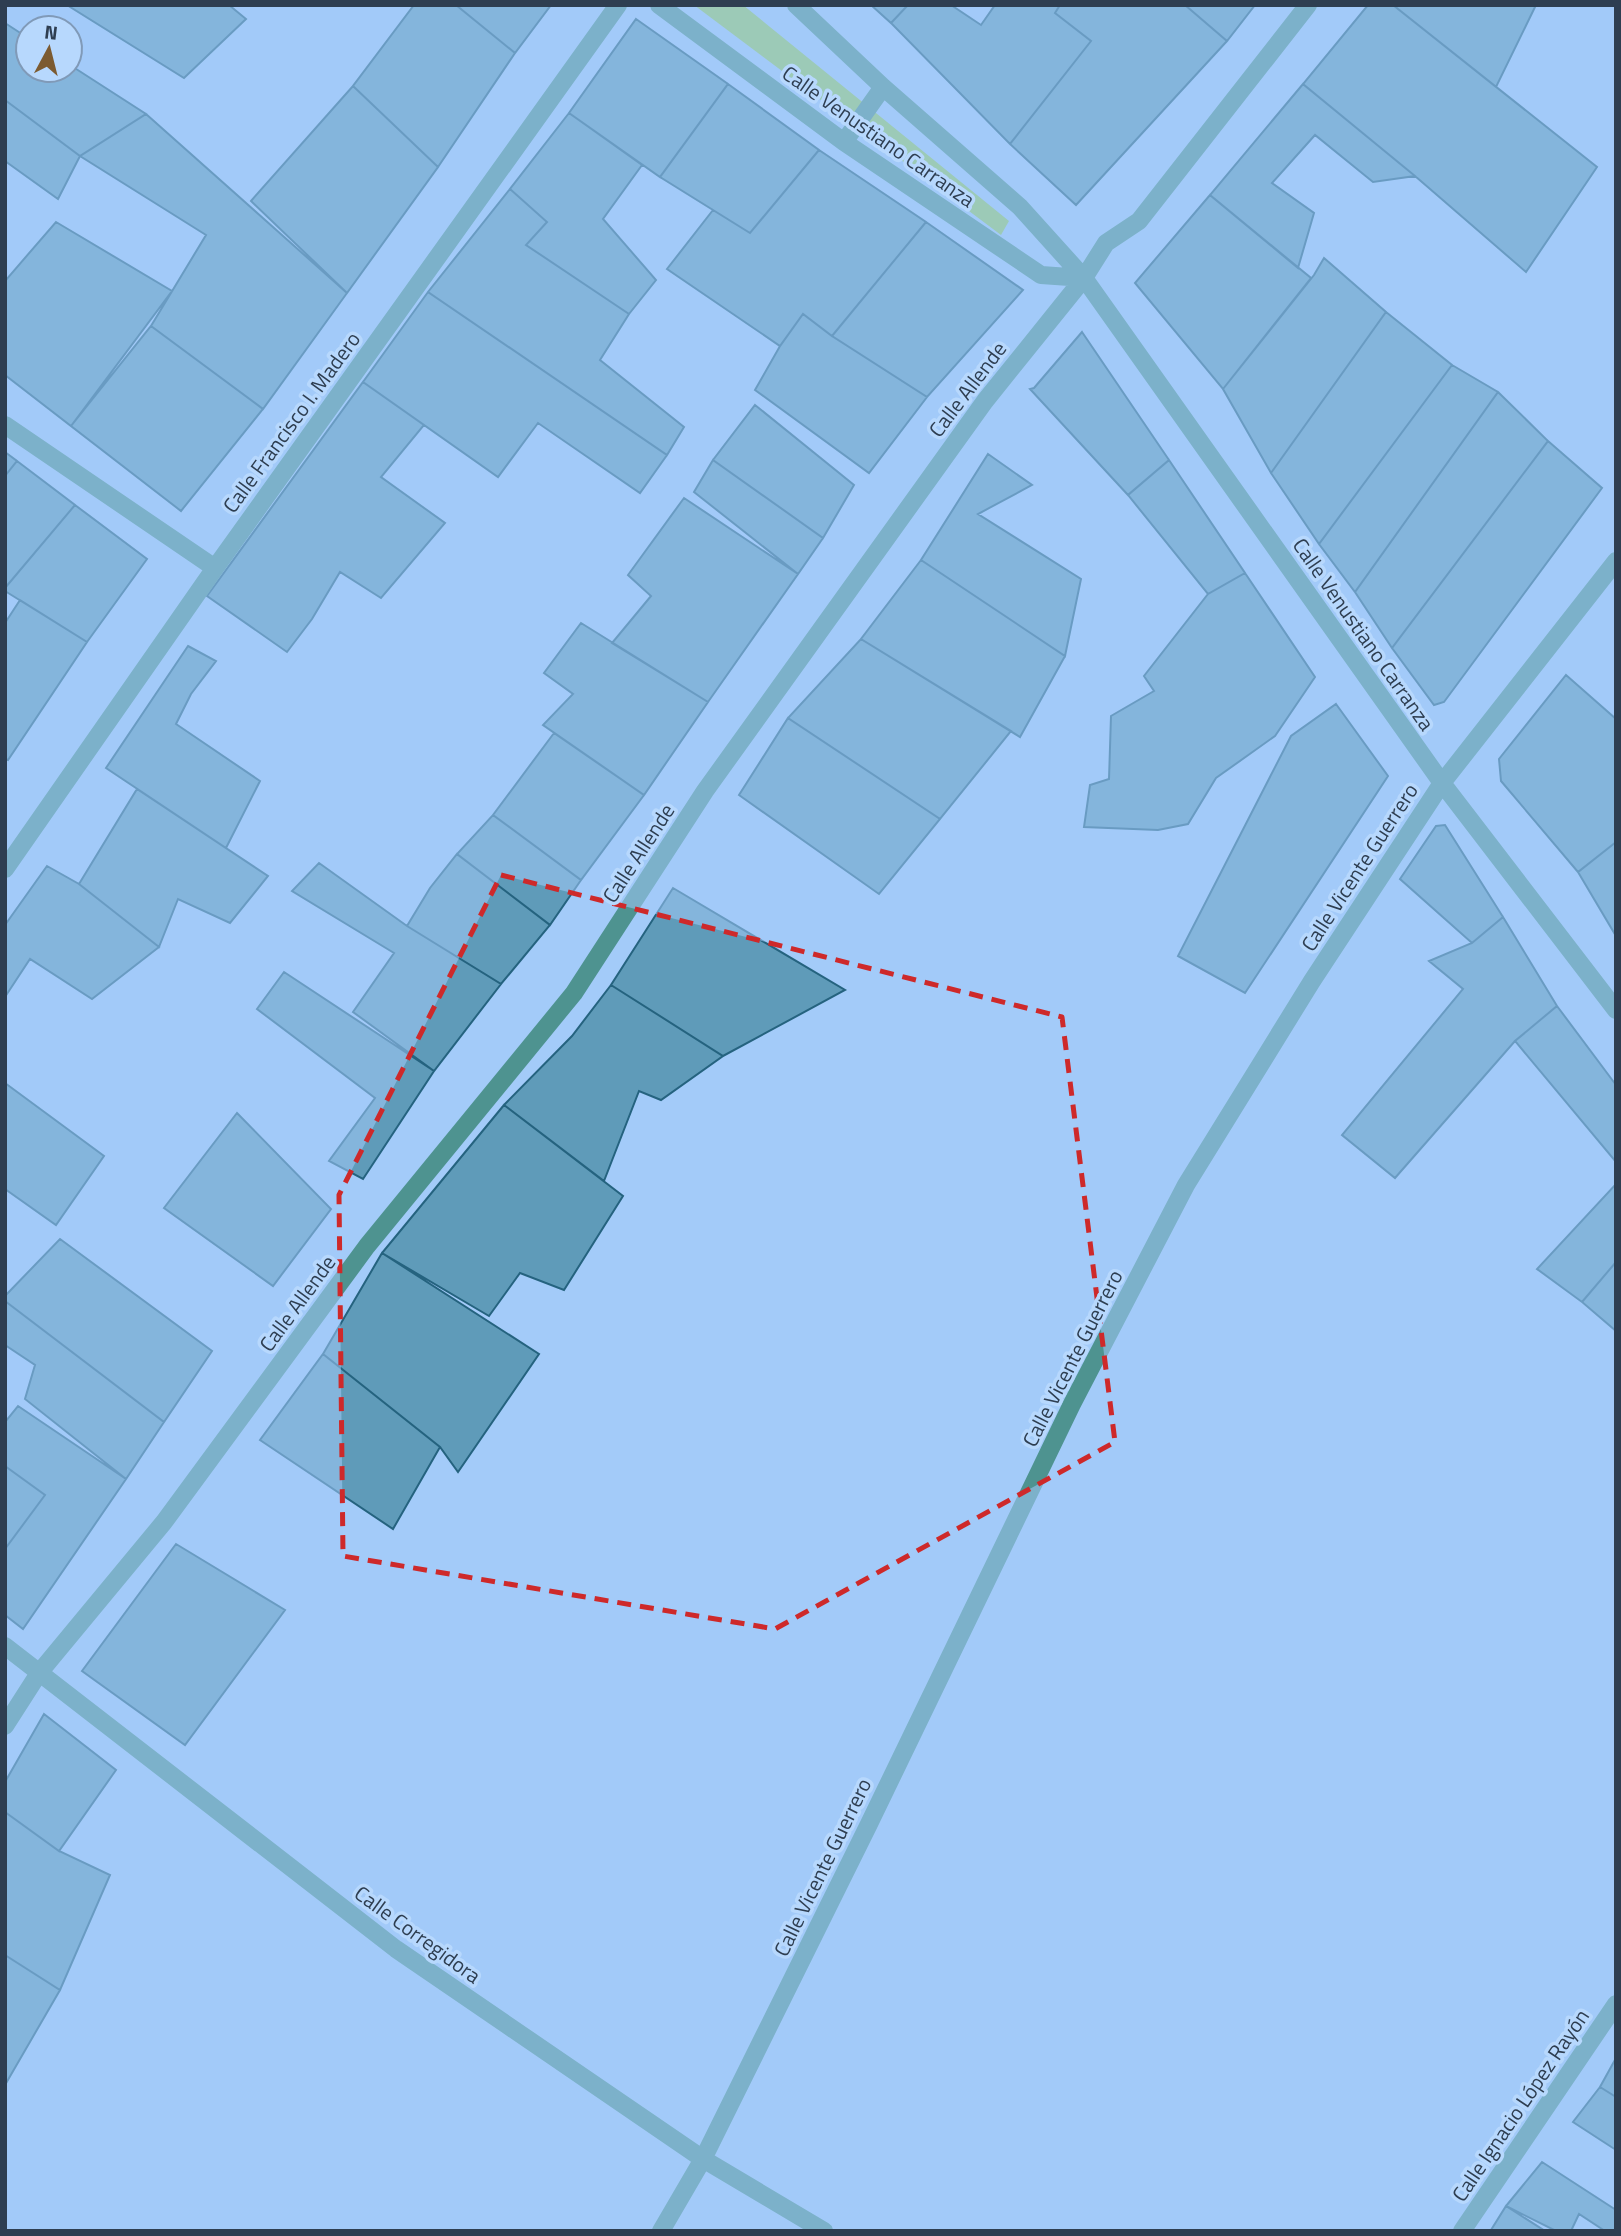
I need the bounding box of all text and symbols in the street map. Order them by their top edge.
north arrow [14,14,84,84]
text: N [43,16,59,47]
street label: Calle Venustiano Carranza [776,57,982,215]
street label: Calle Francisco I. Madero [214,325,368,519]
street label: Calle Allende [920,334,1014,444]
street label: Calle Venustiano Carranza [1285,531,1443,737]
street label: Calle Vicente Guerrero [1293,777,1425,957]
street label: Calle Allende [594,797,682,909]
street label: Calle Allende [251,1248,343,1358]
street label: Calle Vicente Guerrero [1014,1264,1130,1452]
street label: Calle Vicente Guerrero [765,1772,879,1962]
street label: Calle Corregidora [348,1877,488,1991]
street label: Calle Ignacio López Rayón [1443,2002,1597,2208]

